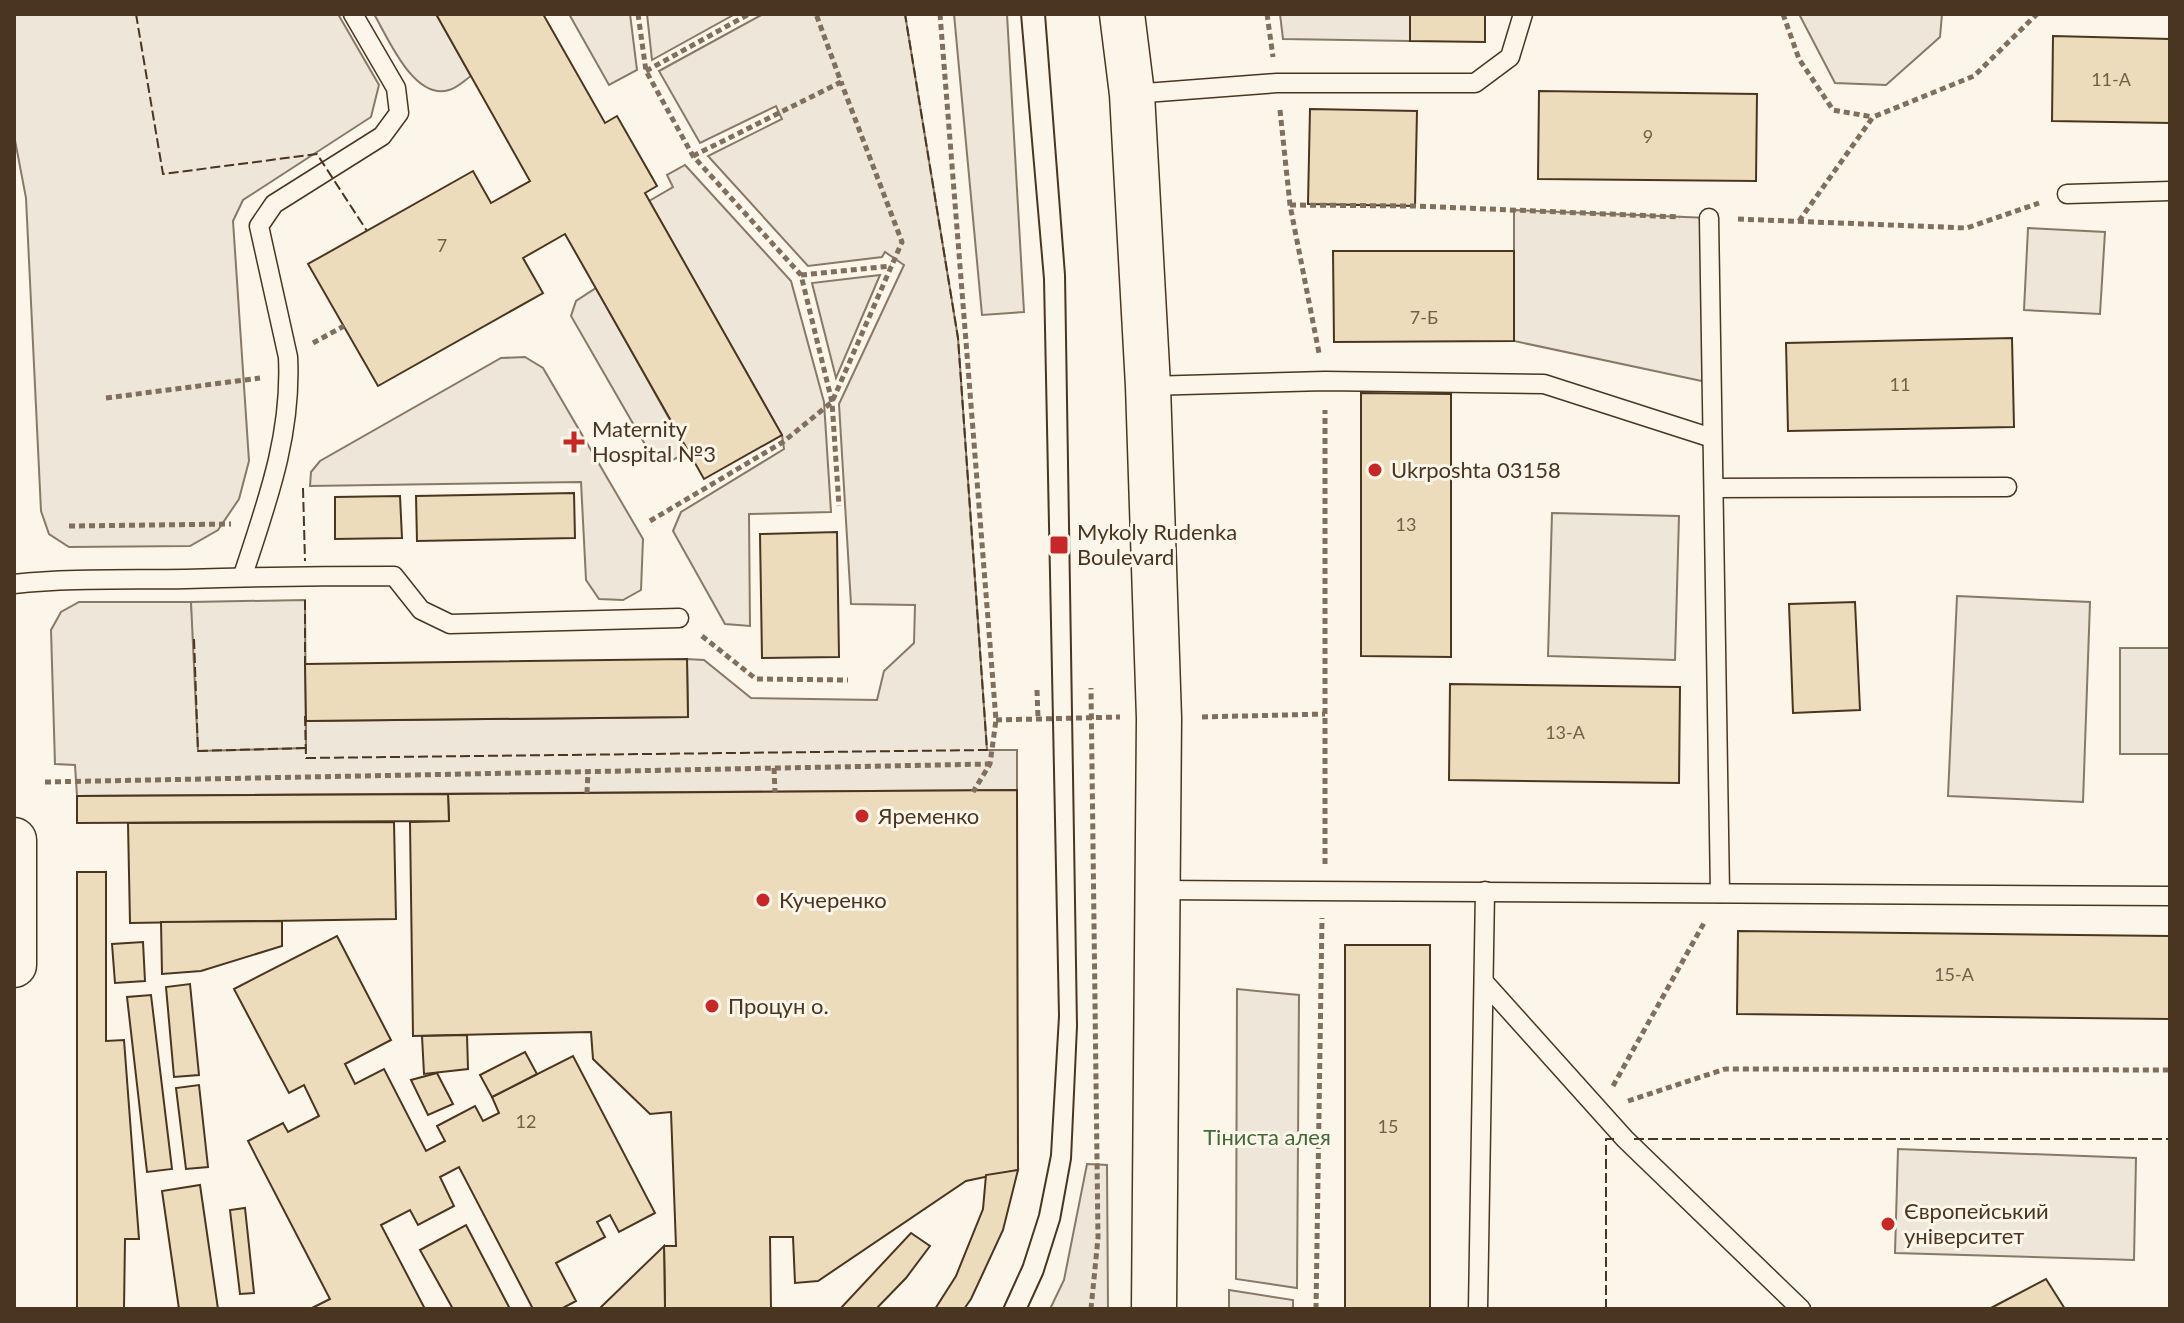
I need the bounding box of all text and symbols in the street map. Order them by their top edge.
house number: 11-А [2091,68,2132,90]
house number: 9 [1643,125,1653,147]
house number: 7 [437,234,447,256]
house number: 7-Б [1410,306,1438,328]
house number: 11 [1890,373,1910,395]
place label: Maternity Hospital №3 [592,415,716,467]
marker: Maternity Hospital №3 [563,431,585,453]
place label: Ukrposhta 03158 [1391,456,1561,483]
marker: Ukrposhta 03158 [1366,461,1384,479]
house number: 13 [1396,513,1416,535]
place label: Mykoly Rudenka Boulevard [1077,518,1237,570]
marker: Mykoly Rudenka Boulevard [1048,534,1070,556]
house number: 13-А [1545,721,1586,743]
place label: Яременко [877,802,979,829]
marker: Яременко [853,807,871,825]
place label: Кучеренко [779,886,887,913]
marker: Кучеренко [754,891,772,909]
house number: 15-А [1934,963,1975,985]
place label: Процун о. [728,992,829,1019]
marker: Процун о. [703,997,721,1015]
house number: 12 [516,1110,536,1132]
house number: 15 [1378,1115,1398,1137]
park label: Тіниста алея [1203,1123,1331,1150]
place label: Європейський університет [1904,1197,2049,1249]
marker: Європейський університет [1879,1215,1897,1233]

